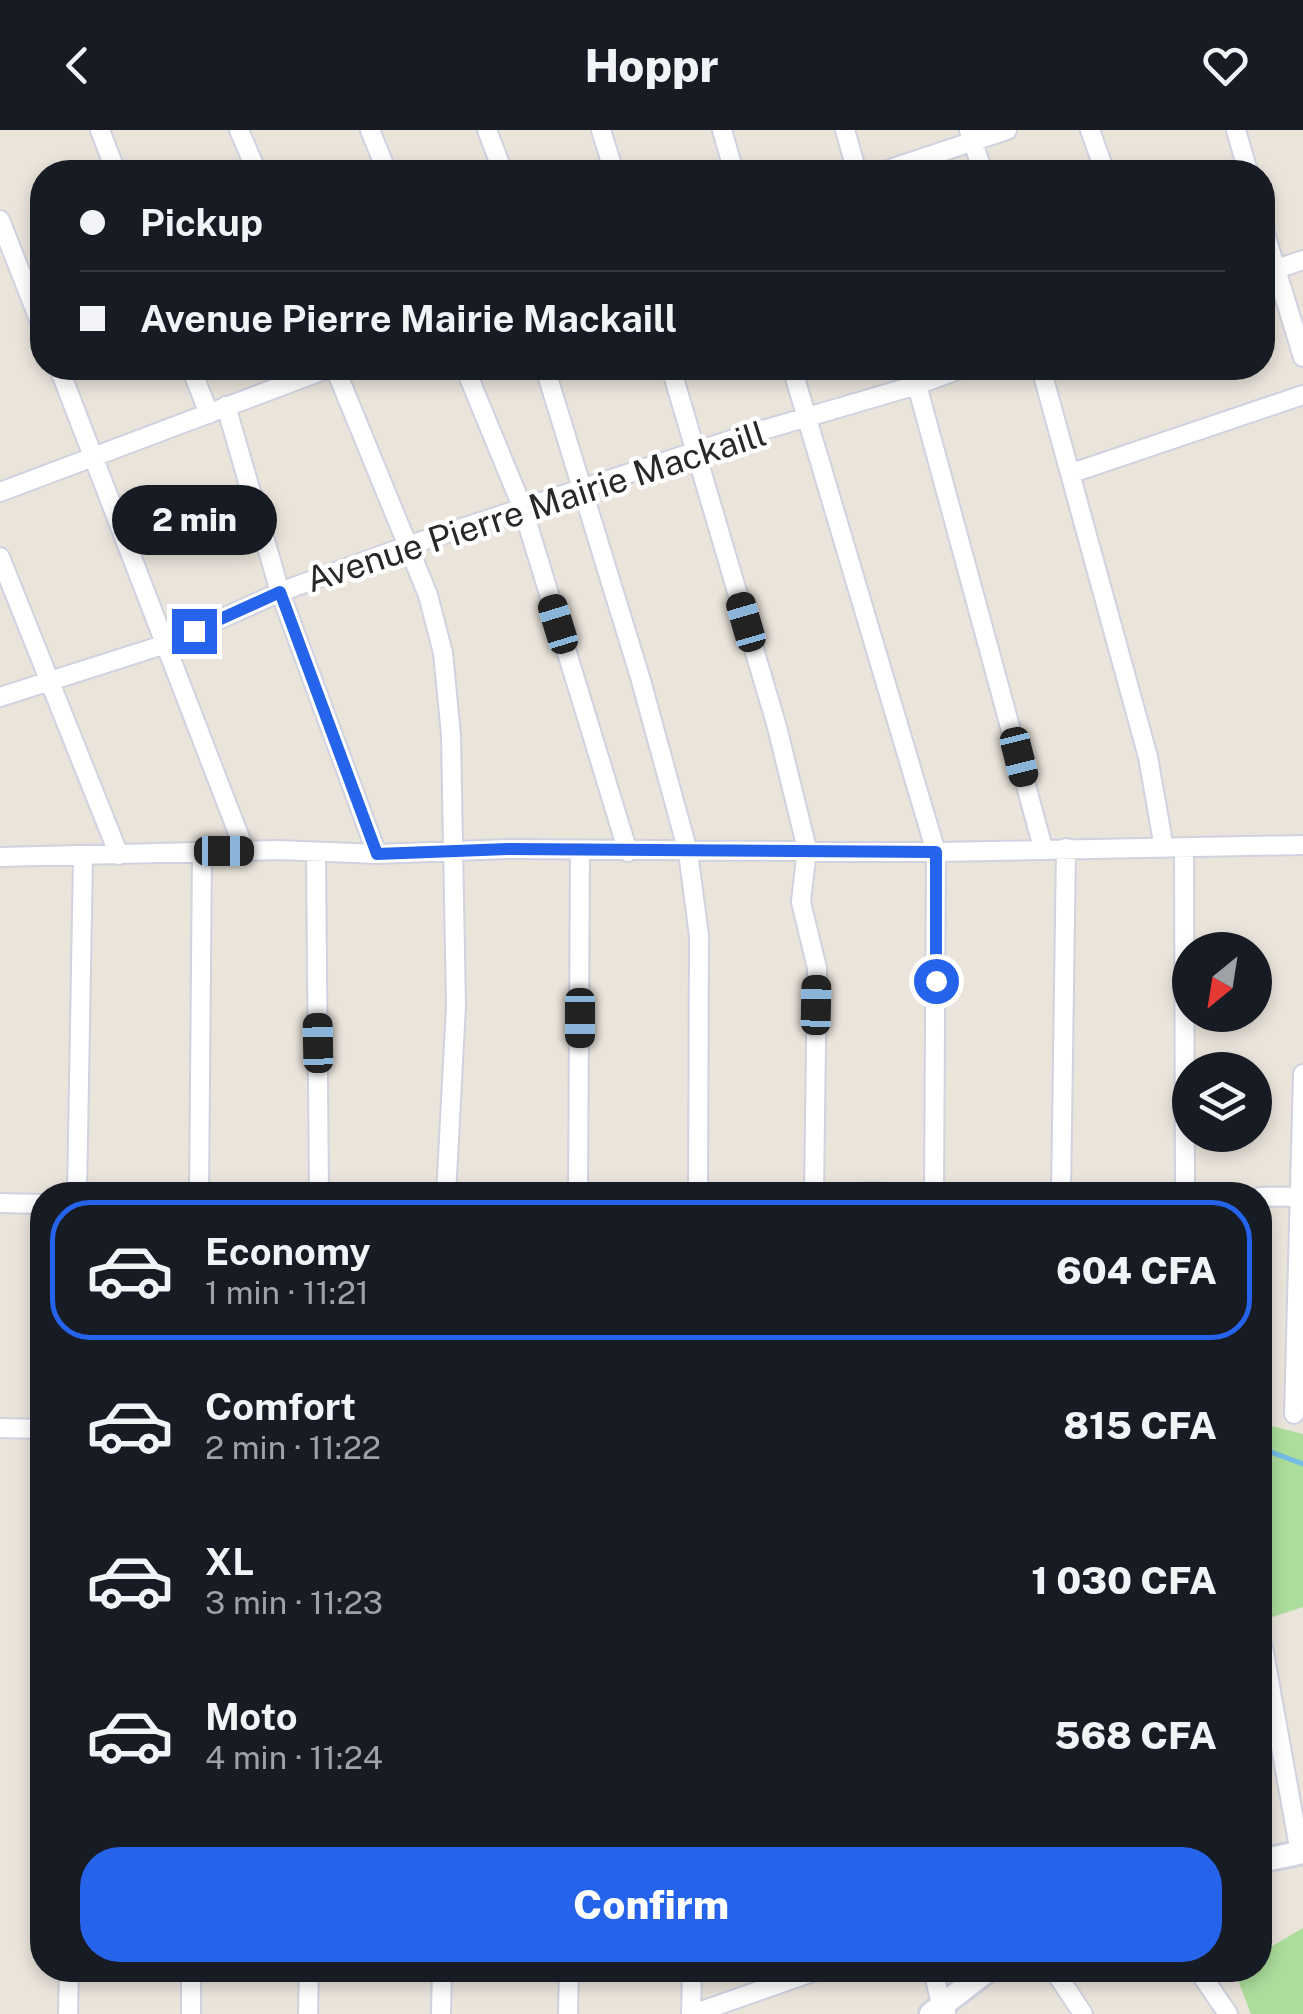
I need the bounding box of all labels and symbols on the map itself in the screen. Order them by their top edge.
street label: Avenue Pierre Mairie Mackaill [301,413,771,600]
callout: 2 min [111,486,276,556]
car [723,589,769,655]
car [535,591,581,657]
route end [172,609,217,654]
car [997,724,1041,790]
car [194,836,254,866]
north arrow [1172,932,1272,1032]
route start [914,959,959,1004]
car [800,975,832,1035]
car [565,988,595,1048]
car [302,1013,334,1073]

